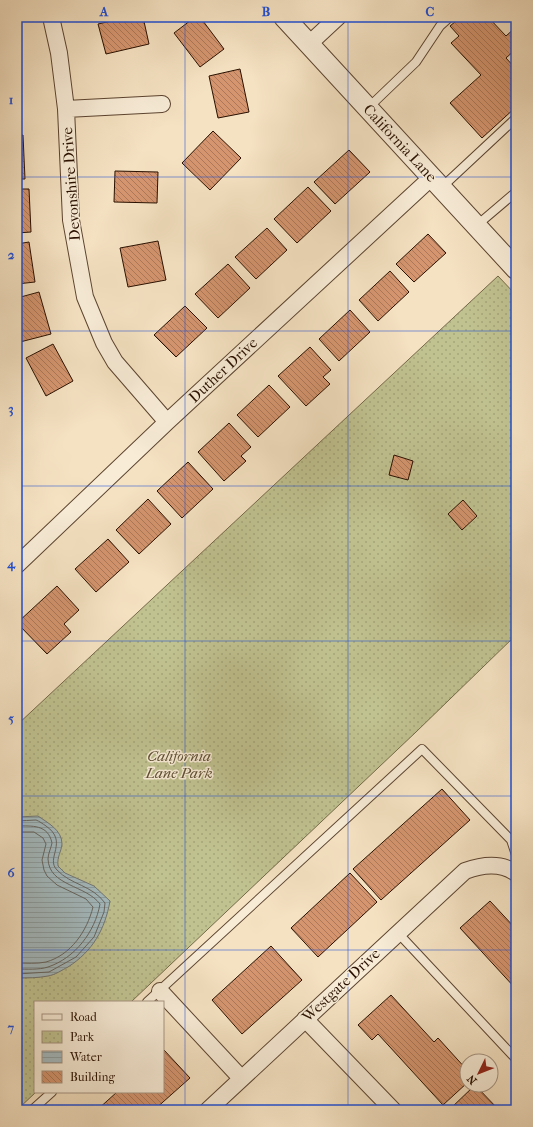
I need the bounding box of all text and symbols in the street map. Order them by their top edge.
text: A [99,4,109,19]
text: B [262,4,271,19]
text: C [426,4,435,19]
text: 1 [9,92,14,107]
street label: California Lane [359,100,441,186]
street label: Devonshire Drive [58,126,84,242]
text: 2 [8,247,15,262]
street label: Duther Drive [185,333,261,406]
text: 3 [8,401,14,417]
text: 4 [6,556,16,572]
text: 5 [8,711,14,726]
park label: California Lane Park [144,747,213,782]
text: 6 [7,865,15,880]
street label: Westgate Drive [298,944,384,1026]
legend [34,1001,164,1093]
text: Road [70,1010,97,1024]
text: 7 [7,1020,15,1035]
text: Park [70,1030,95,1044]
text: Water [69,1050,103,1064]
north arrow [459,1053,499,1093]
text: Building [70,1070,115,1084]
text: N [464,1072,480,1087]

